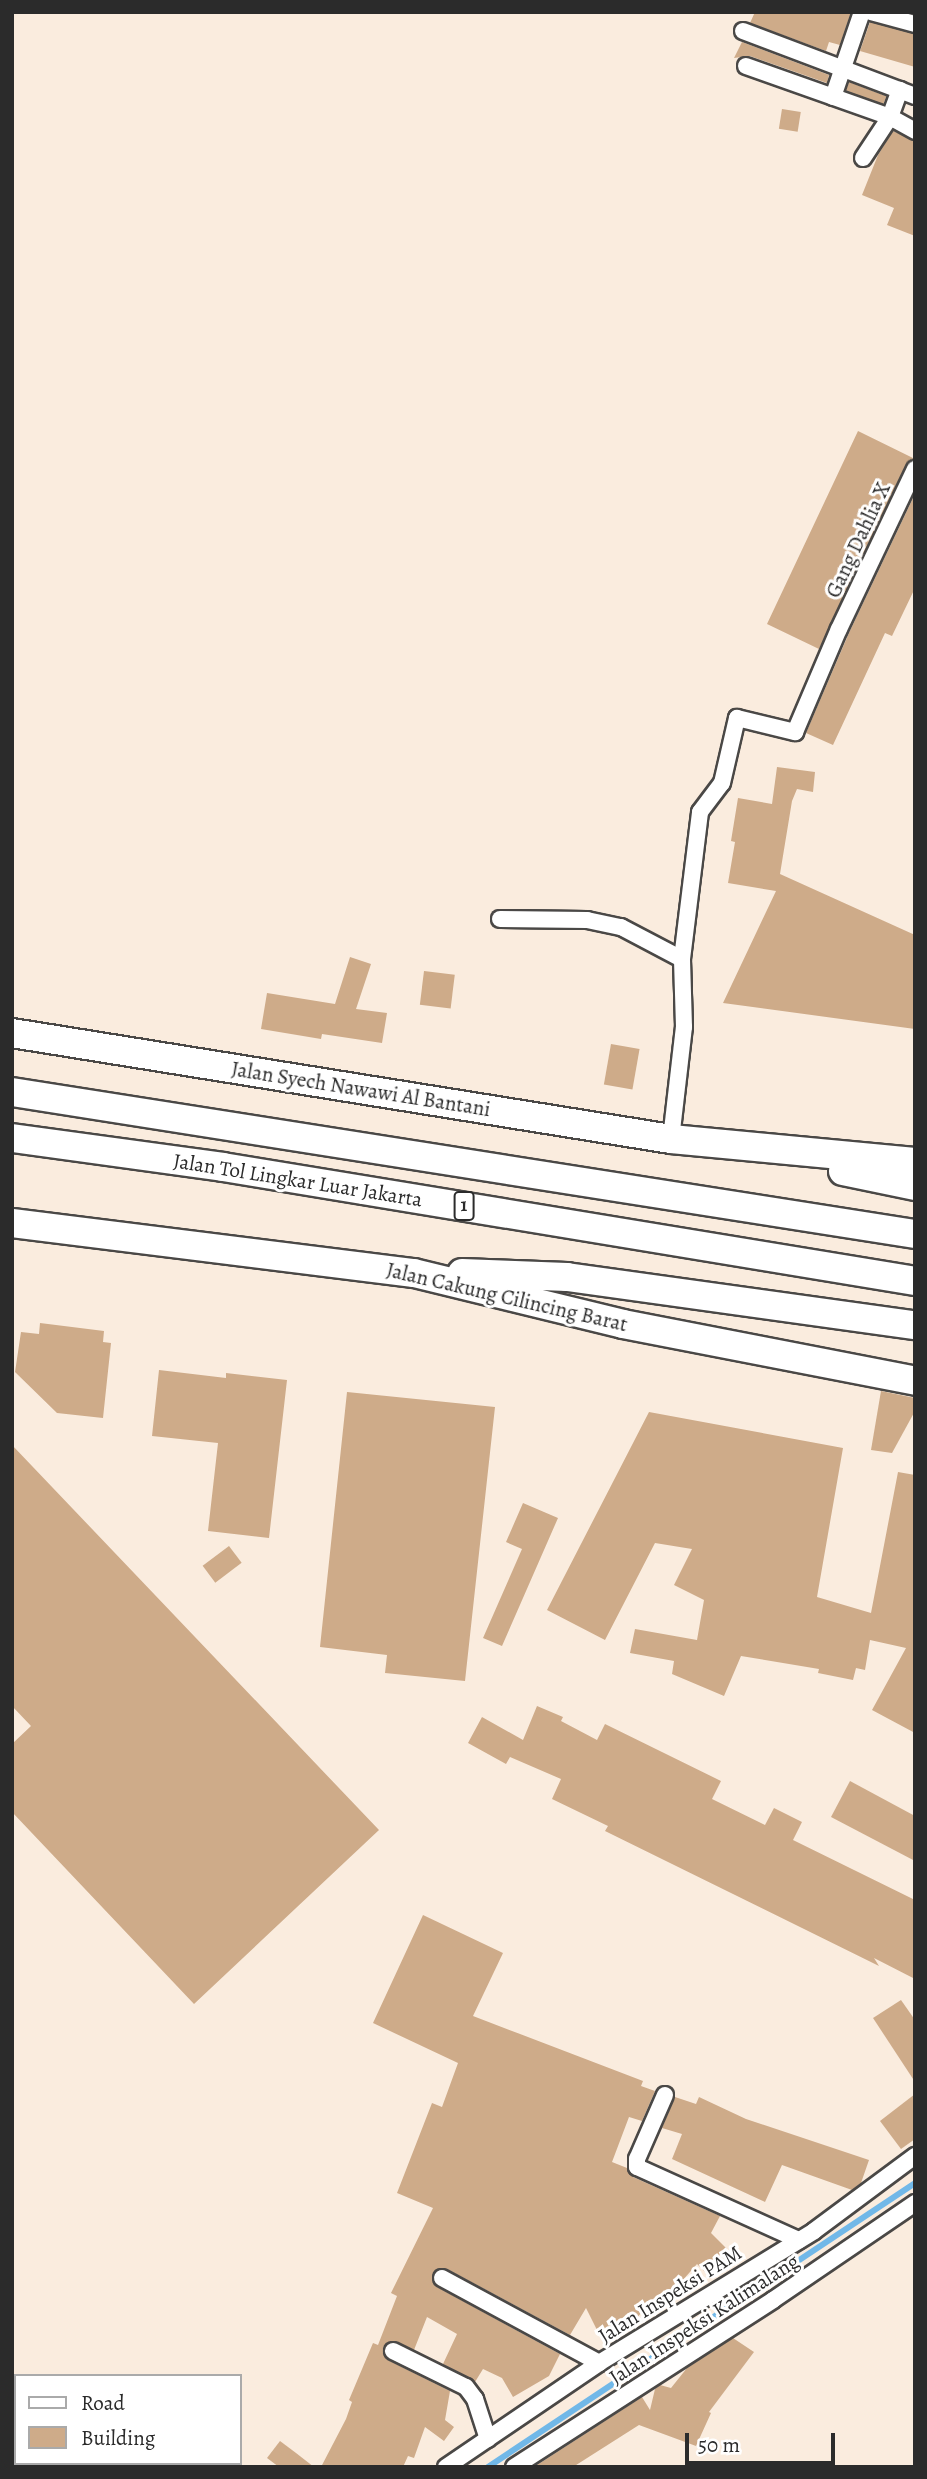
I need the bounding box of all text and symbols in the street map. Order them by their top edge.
street label: Gang Dahlia X [820,478,896,602]
street label: Jalan Syech Nawawi Al Bantani [230,1056,492,1122]
street label: Jalan Tol Lingkar Luar Jakarta [172,1148,424,1212]
road number: 1 [454,1190,475,1222]
street label: Jalan Cakung Cilincing Barat [384,1257,630,1337]
street label: Jalan Inspeksi PAM [594,2240,746,2348]
street label: Jalan Inspeksi Kalimalang [604,2248,804,2390]
legend [14,2374,242,2465]
text: Road [81,2389,125,2417]
scale bar [689,2420,839,2464]
text: Building [81,2424,155,2452]
text: 50 m [698,2431,740,2459]

